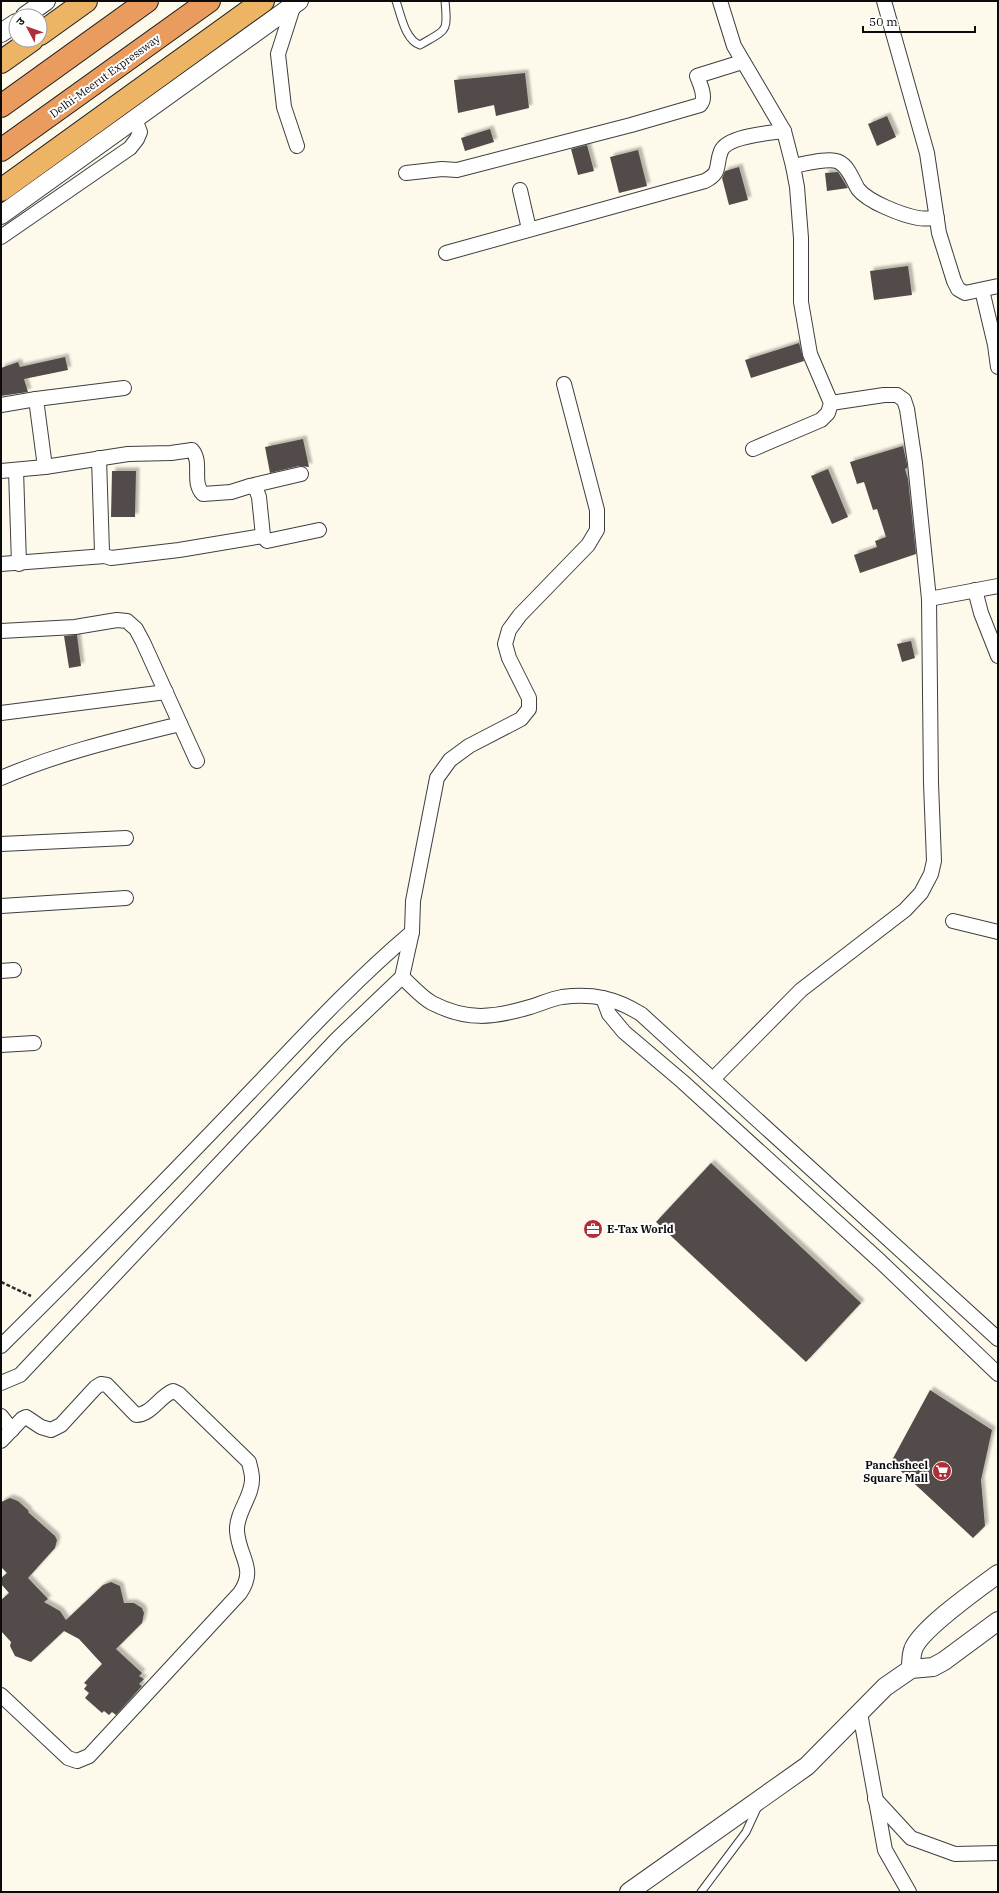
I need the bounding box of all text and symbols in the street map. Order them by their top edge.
north arrow [8,8,48,48]
scale bar [863,8,975,34]
text: उ [13,14,28,28]
text: 50 m [869,14,898,29]
street label: Delhi-Meerut Expressway [47,31,163,121]
office icon: E-Tax World [582,1218,604,1240]
place label: E-Tax World [607,1222,674,1236]
place label: Panchsheel Square Mall [863,1458,928,1485]
supermarket icon: Panchsheel Square Mall [931,1460,953,1482]

